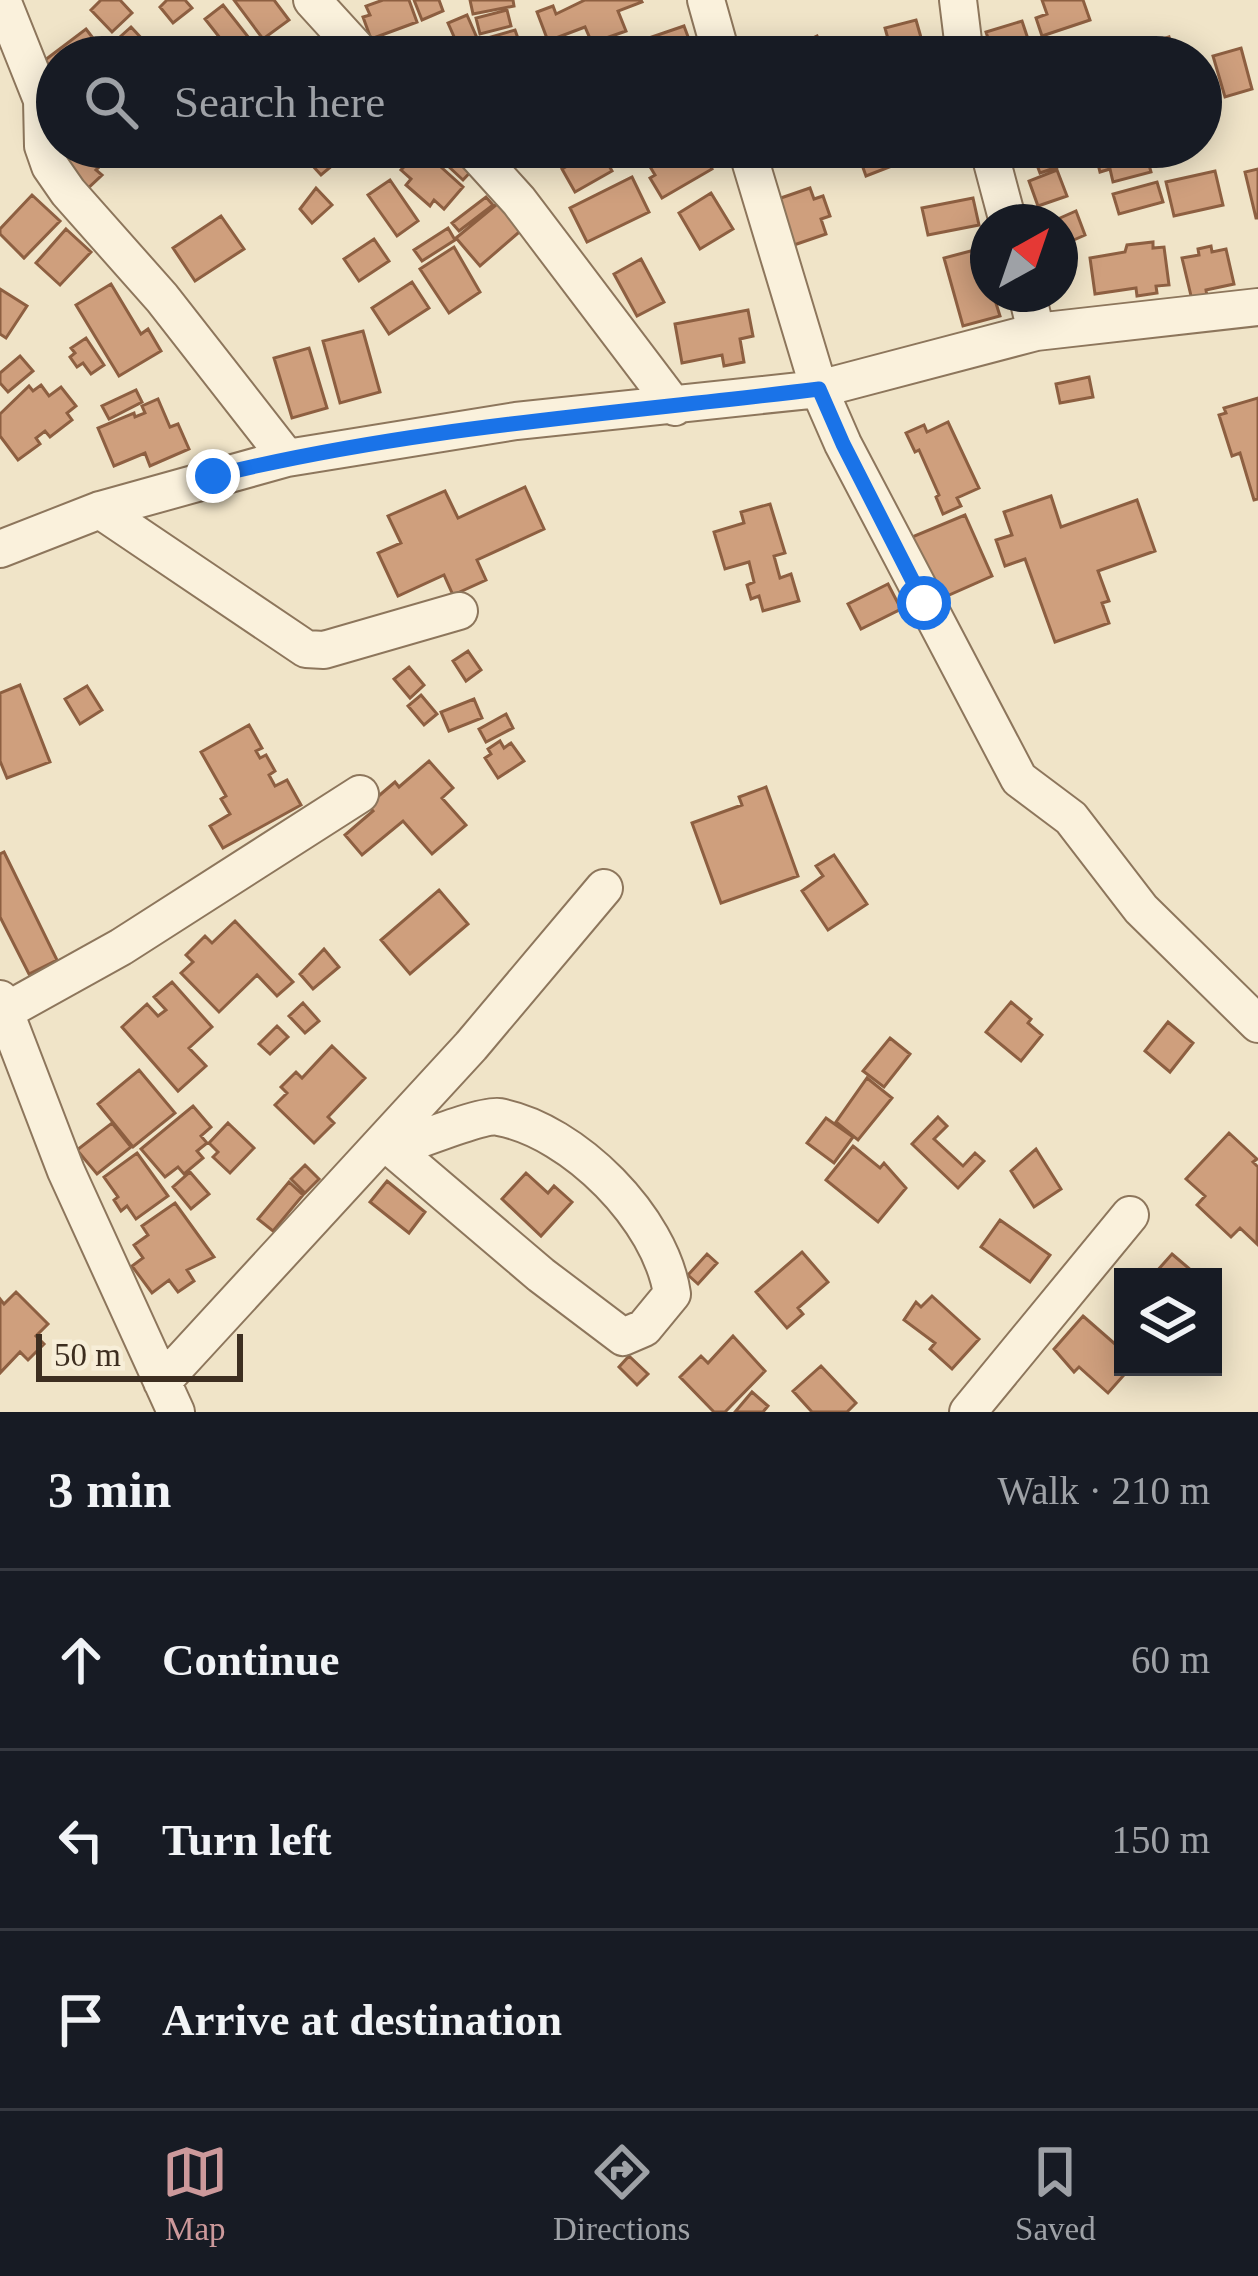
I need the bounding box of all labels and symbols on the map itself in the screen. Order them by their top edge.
north arrow [970,204,1078,312]
route end [186,449,240,503]
route start [897,576,951,630]
scale bar [36,1328,243,1381]

